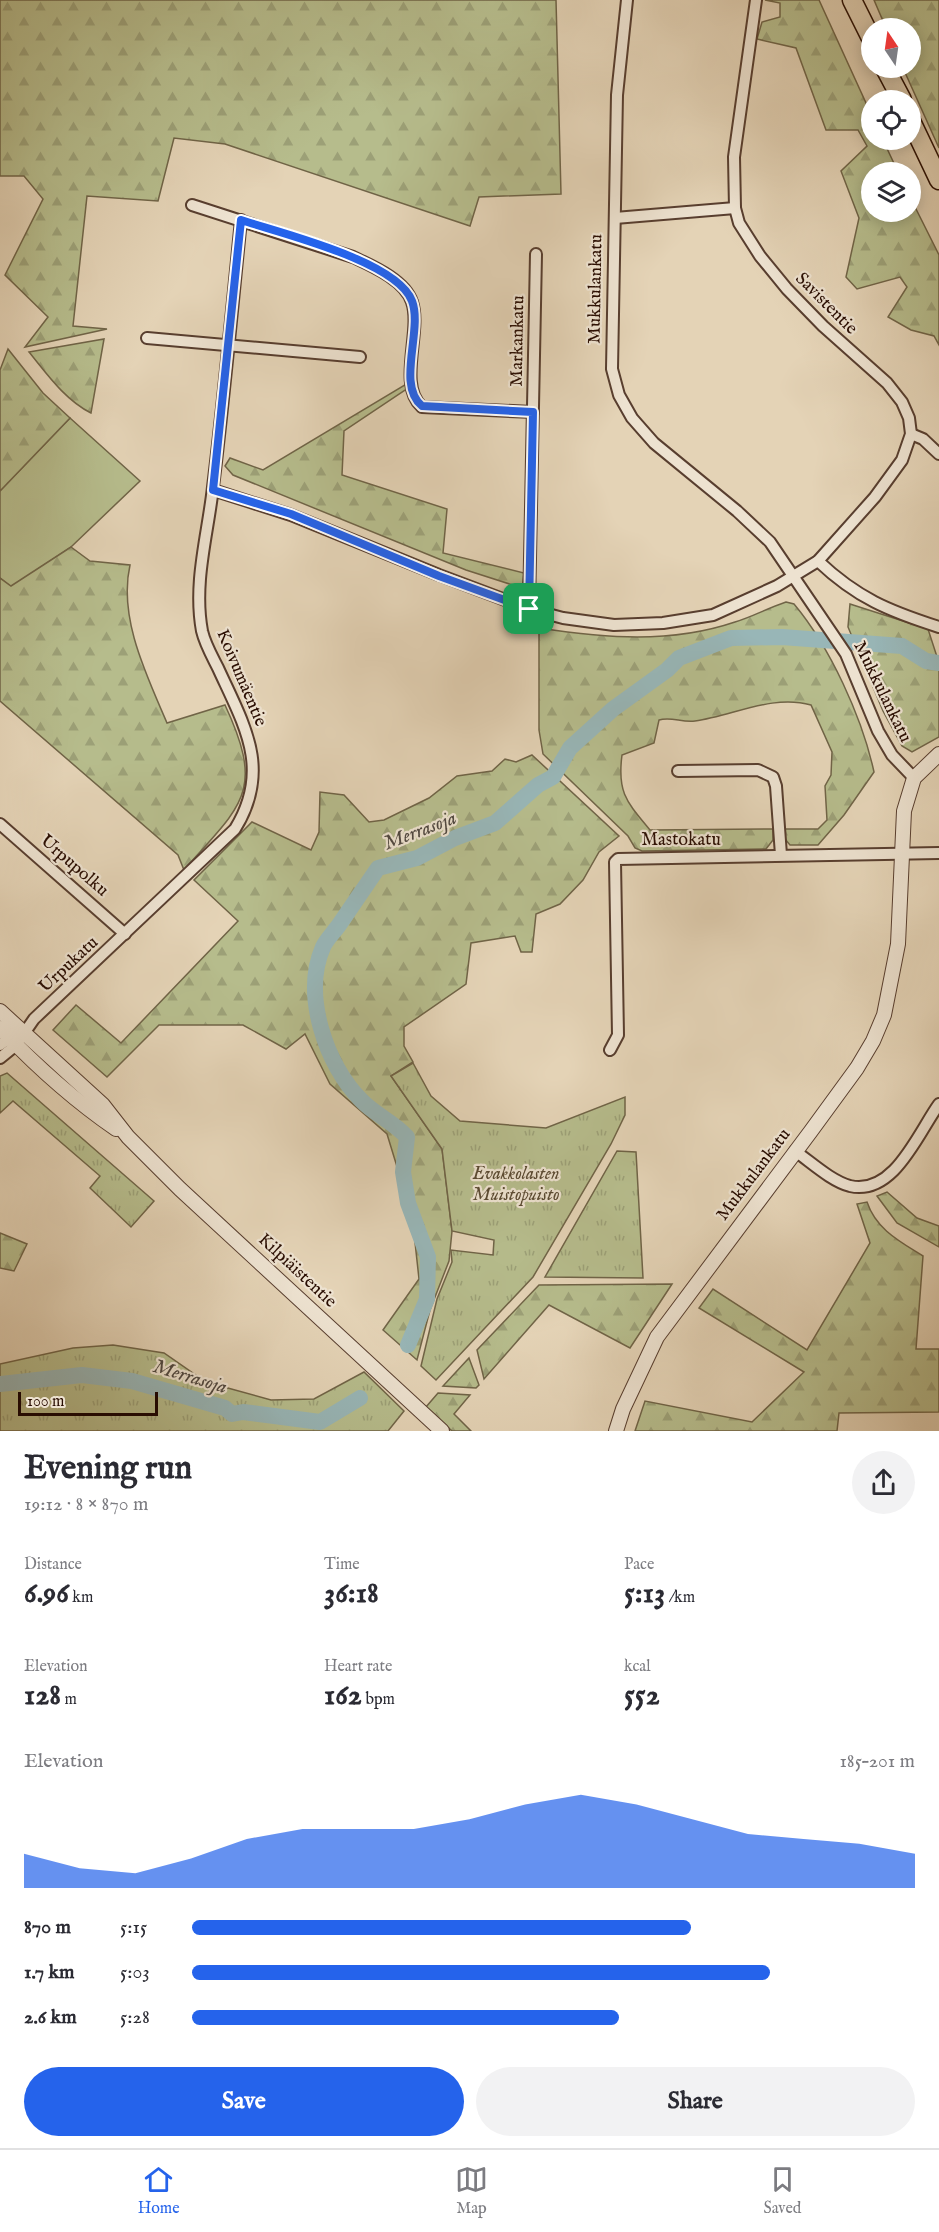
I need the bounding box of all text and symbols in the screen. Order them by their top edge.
north arrow [861,18,921,78]
map controls [861,18,921,222]
button: locate [861,90,921,150]
button: layers [861,162,921,222]
street label: Mukkulankatu [584,234,608,344]
street label: Savistentie [790,268,862,340]
street label: Markankatu [506,295,530,387]
pin [503,583,554,634]
icon: arrive [512,592,545,625]
street label: Koivumäentie [210,626,272,730]
street label: Mukkulankatu [848,638,916,746]
water label: Merrasoja [380,806,460,856]
street label: Mastokatu [641,829,721,852]
street label: Urpupolku [35,830,113,902]
street label: Urpukatu [34,932,104,998]
street label: Mukkulankatu [712,1124,796,1226]
park label: Evakkolasten Muistopuisto [472,1163,560,1207]
street label: Kilpiäistentie [253,1229,341,1313]
water label: Merrasoja [150,1354,230,1400]
scale bar [18,1389,158,1416]
text: 100 m [27,1392,64,1412]
text: Evening run [24,1448,192,1490]
button: share [852,1451,915,1514]
text: 19:12 · 8 × 870 m [24,1492,148,1517]
text: Distance [24,1555,82,1575]
text: Time [324,1555,360,1575]
text: Pace [624,1555,654,1575]
text: 6.96 [24,1575,69,1613]
text: 36:18 [324,1575,379,1613]
text: 5:13 [624,1575,665,1613]
text: km [69,1588,93,1608]
text: /km [665,1588,695,1608]
text: Elevation [24,1657,87,1677]
text: Heart rate [324,1657,392,1677]
text: kcal [624,1657,651,1677]
text: 128 [24,1677,61,1715]
text: 162 [324,1677,362,1715]
text: 552 [624,1677,660,1715]
text: m [61,1690,77,1710]
text: bpm [362,1690,395,1710]
text: Elevation [24,1749,103,1774]
text: 185–201 m [839,1749,915,1774]
text: 870 m [24,1915,71,1940]
text: 5:15 [120,1915,147,1940]
text: 1.7 km [24,1960,75,1985]
text: 5:03 [120,1960,150,1985]
text: 2.6 km [24,2005,77,2030]
text: 5:28 [120,2005,150,2030]
button: Save [24,2067,464,2136]
button: Share [476,2067,915,2136]
tab: Home [138,2163,180,2219]
tab: Map [455,2163,488,2219]
tab: Saved [763,2163,801,2219]

